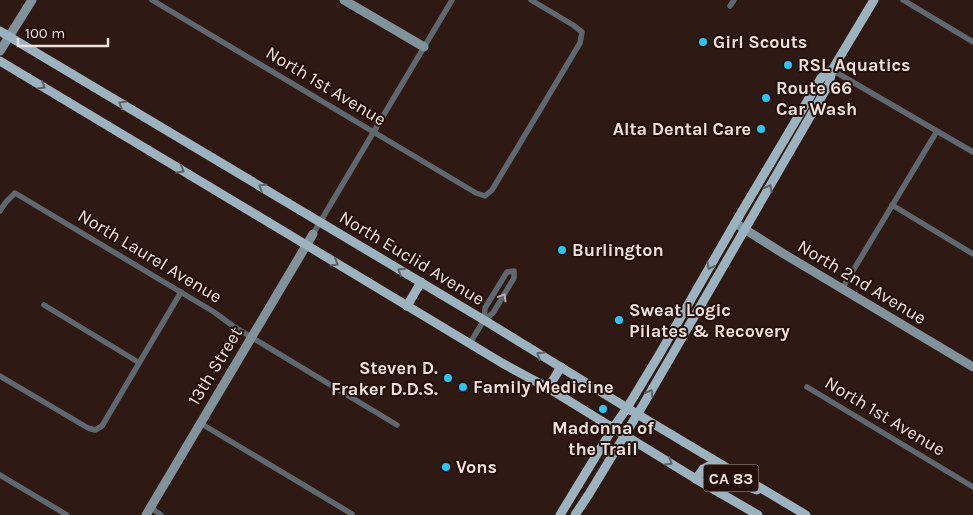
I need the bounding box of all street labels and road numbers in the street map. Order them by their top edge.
street label: North 1st Avenue [262,41,390,131]
street label: North Laurel Avenue [74,204,226,308]
street label: North Euclid Avenue [335,206,489,310]
street label: North 2nd Avenue [794,235,930,329]
street label: 13th Street [183,322,247,409]
street label: North 1st Avenue [821,371,949,461]
road number: CA 83 [704,464,758,492]

